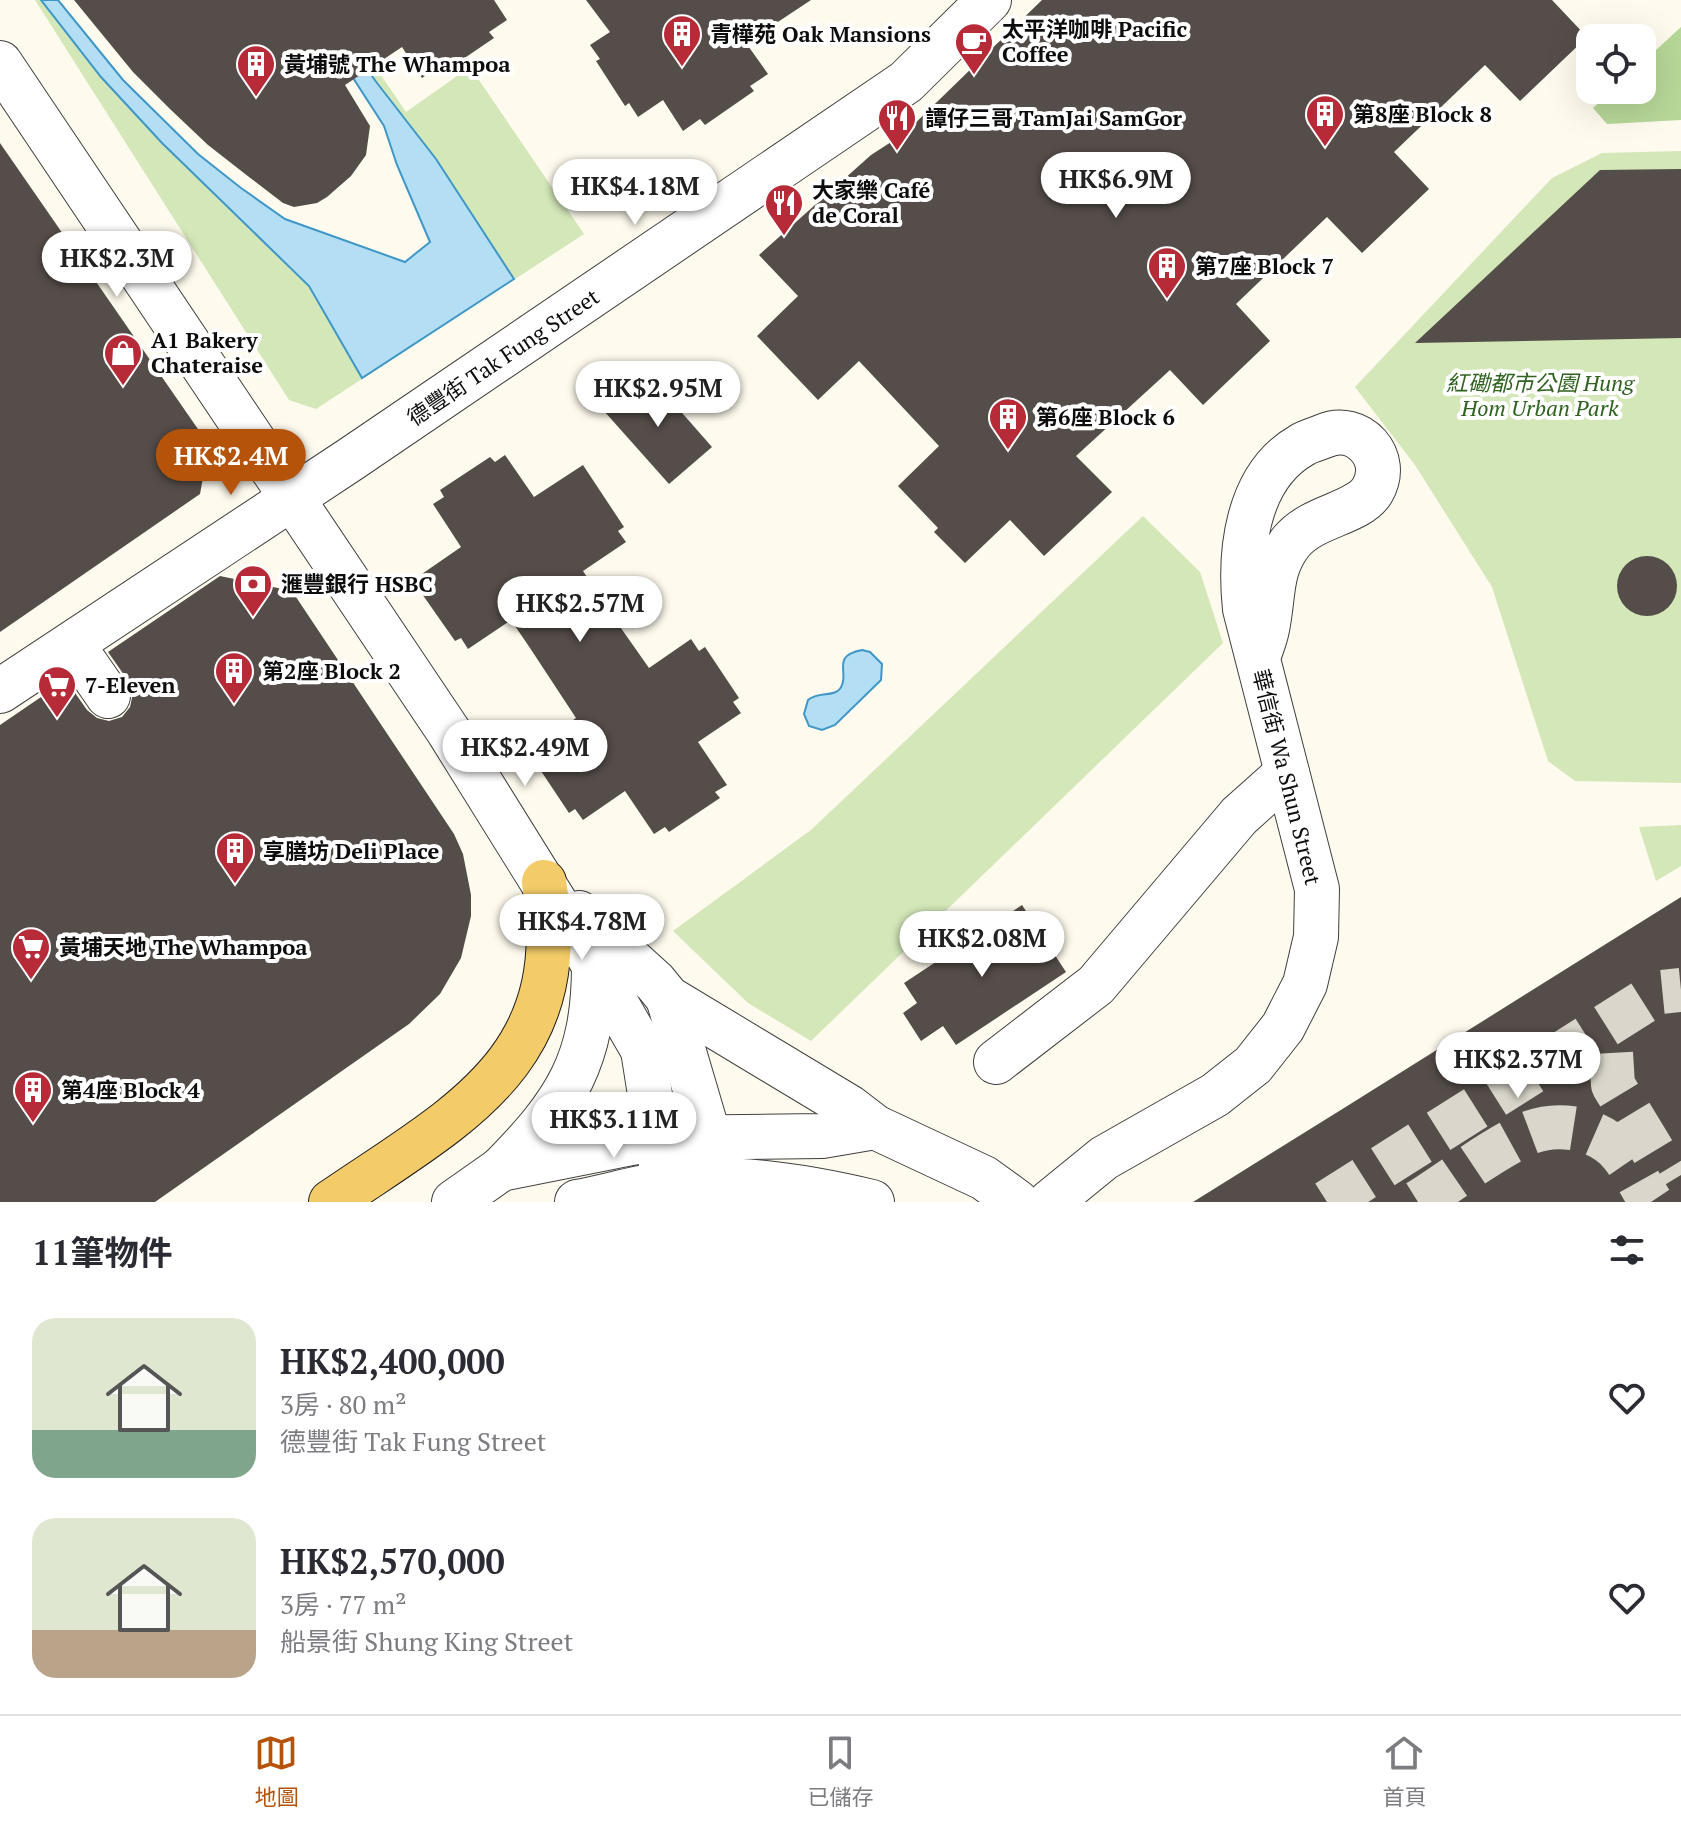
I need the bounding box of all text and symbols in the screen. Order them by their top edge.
building icon: 青樺苑 Oak Mansions [661,13,703,68]
place label: 太平洋咖啡 Pacific Coffee [1002,14,1188,68]
place label: 青樺苑 Oak Mansions [710,19,931,48]
cafe icon: 太平洋咖啡 Pacific Coffee [953,21,995,76]
map controls [1576,24,1656,104]
button: locate [1576,24,1656,104]
building icon: 黃埔號 The Whampoa [235,43,277,98]
place label: 黃埔號 The Whampoa [284,49,511,78]
building icon: 第8座 Block 8 [1304,93,1346,148]
restaurant icon: 譚仔三哥 TamJai SamGor [876,97,918,152]
place label: 第8座 Block 8 [1353,99,1492,128]
place label: 譚仔三哥 TamJai SamGor [925,103,1183,132]
pin: HK$6.9M [1042,152,1190,220]
pin: HK$4.18M [552,159,718,227]
text: HK$6.9M [1059,161,1173,195]
text: HK$4.18M [570,168,700,202]
place label: 大家樂 Café de Coral [812,175,930,229]
restaurant icon: 大家樂 Café de Coral [763,182,805,237]
pin: HK$2.3M [43,231,191,299]
text: HK$2.3M [60,240,174,274]
building icon: 第7座 Block 7 [1146,245,1188,300]
place label: 第7座 Block 7 [1195,251,1334,280]
street label: 德豐街 Tak Fung Street [401,282,604,432]
place label: A1 Bakery Chateraise [151,325,263,379]
shop icon: A1 Bakery Chateraise [102,332,144,387]
pin: HK$2.95M [575,361,741,429]
park label: 紅磡都市公園 Hung Hom Urban Park [1446,368,1635,422]
text: HK$2.95M [593,370,723,404]
building icon: 第6座 Block 6 [987,396,1029,451]
place label: 第6座 Block 6 [1036,402,1175,431]
pin: HK$2.4M [157,429,305,497]
text: HK$2.4M [174,438,288,472]
bank icon: 滙豐銀行 HSBC [232,563,274,618]
place label: 滙豐銀行 HSBC [281,569,433,598]
pin: HK$2.57M [497,576,663,644]
text: HK$2.57M [515,585,645,619]
building icon: 第2座 Block 2 [213,650,255,705]
place label: 第2座 Block 2 [262,656,401,685]
supermarket icon: 7-Eleven [36,664,78,719]
street label: 華信街 Wa Shun Street [1247,666,1328,888]
place label: 7-Eleven [85,670,176,699]
pin: HK$2.49M [442,720,608,788]
text: HK$2.49M [460,729,590,763]
building icon: 享膳坊 Deli Place [214,830,256,885]
place label: 享膳坊 Deli Place [263,836,439,865]
pin: HK$4.78M [499,894,665,962]
text: HK$4.78M [517,903,647,937]
pin: HK$2.08M [899,911,1065,979]
text: HK$2.08M [917,920,1047,954]
supermarket icon: 黃埔天地 The Whampoa [10,926,52,981]
place label: 黃埔天地 The Whampoa [59,932,308,961]
pin: HK$2.37M [1435,1032,1601,1100]
text: HK$2.37M [1453,1041,1583,1075]
building icon: 第4座 Block 4 [12,1069,54,1124]
place label: 第4座 Block 4 [61,1075,200,1104]
pin: HK$3.11M [531,1092,697,1160]
text: HK$3.11M [549,1101,679,1135]
icon: filters [1605,1228,1649,1272]
text: 11筆物件 [32,1230,172,1275]
text: HK$2,400,000 [280,1339,505,1384]
icon: home [96,1350,192,1446]
icon: heart [1605,1376,1649,1420]
text: 3房 · 80 m² [280,1387,406,1421]
text: 德豐街 Tak Fung Street [280,1424,546,1458]
text: HK$2,570,000 [280,1539,505,1584]
icon: home [96,1550,192,1646]
icon: heart [1605,1576,1649,1620]
text: 3房 · 77 m² [280,1587,406,1621]
text: 船景街 Shung King Street [280,1624,573,1658]
tab: 地圖 [254,1731,299,1811]
tab: 已儲存 [807,1731,874,1811]
tab: 首頁 [1382,1731,1427,1811]

